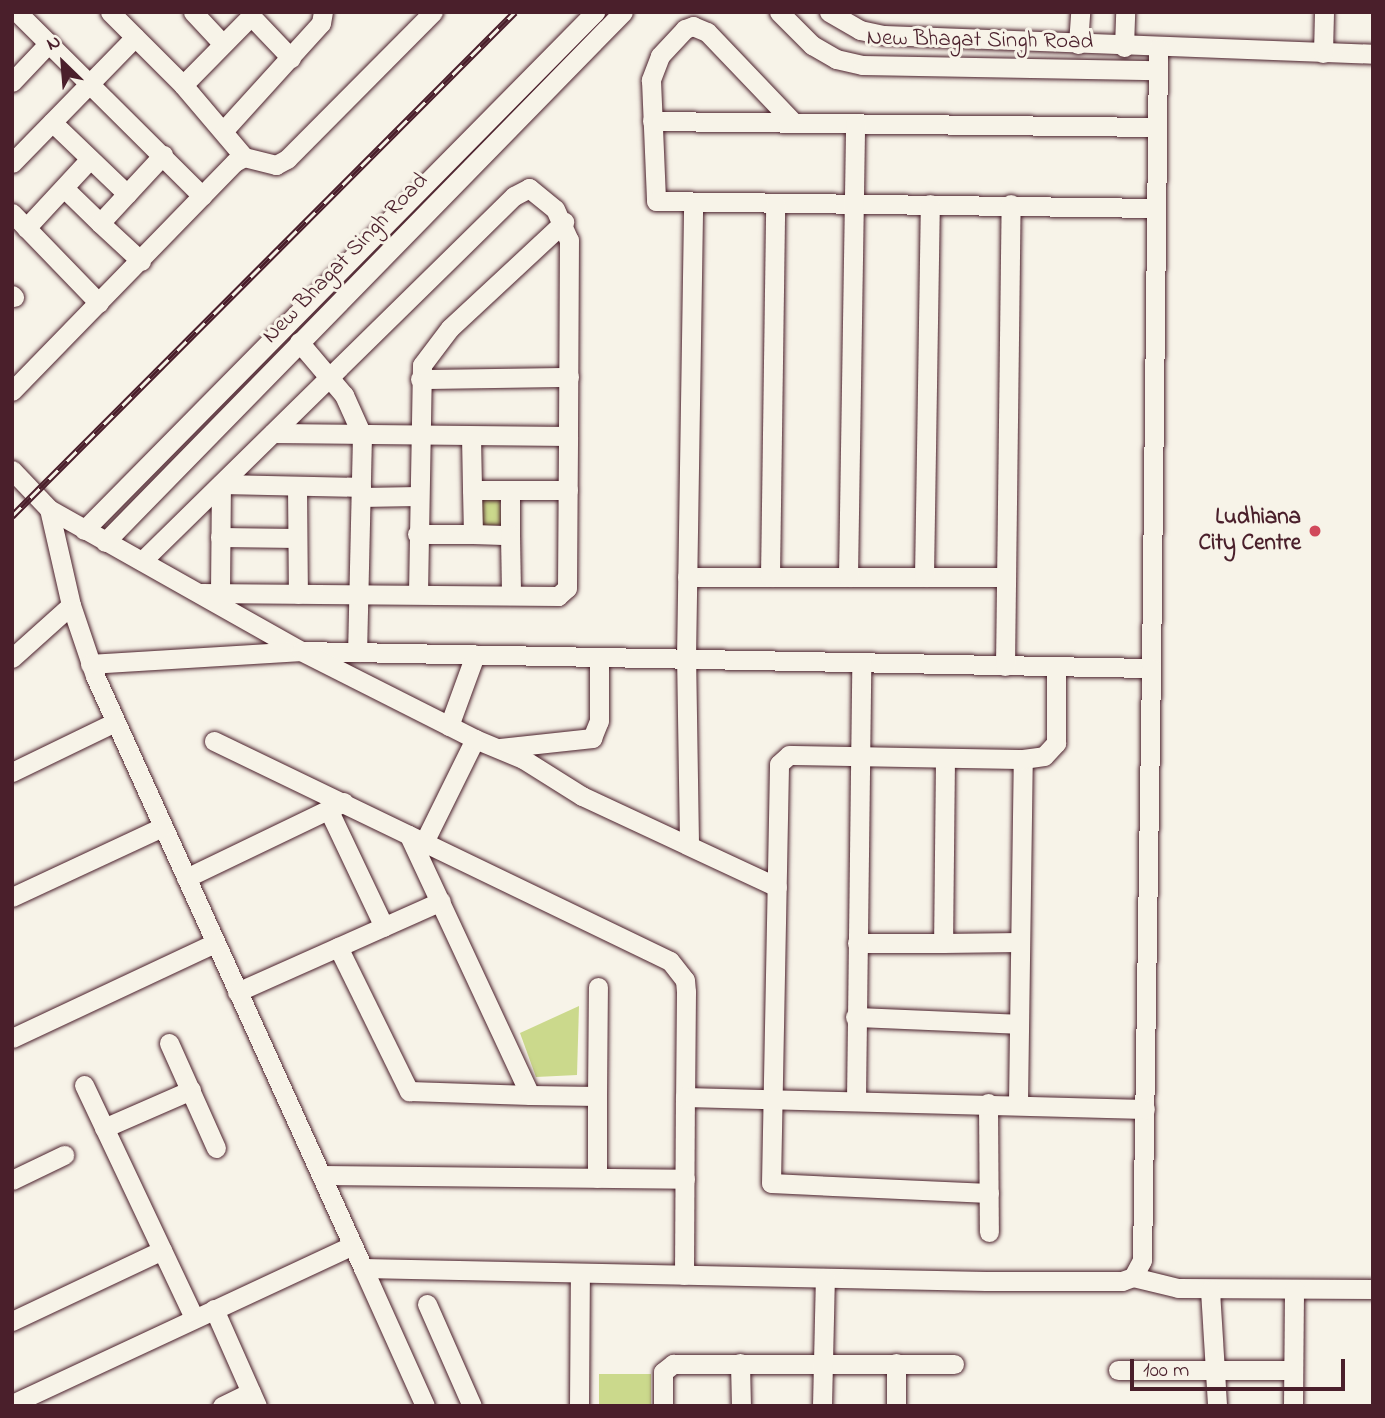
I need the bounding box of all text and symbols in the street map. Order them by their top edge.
street label: New Bhagat Singh Road [866,25,1094,57]
north arrow [28,28,98,98]
text: N [42,29,65,58]
street label: New Bhagat Singh Road [257,168,435,350]
place label: Ludhiana City Centre [1199,504,1301,558]
marker: Ludhiana City Centre [1307,523,1323,539]
scale bar [1133,1344,1348,1388]
text: 100 m [1143,1356,1189,1386]

